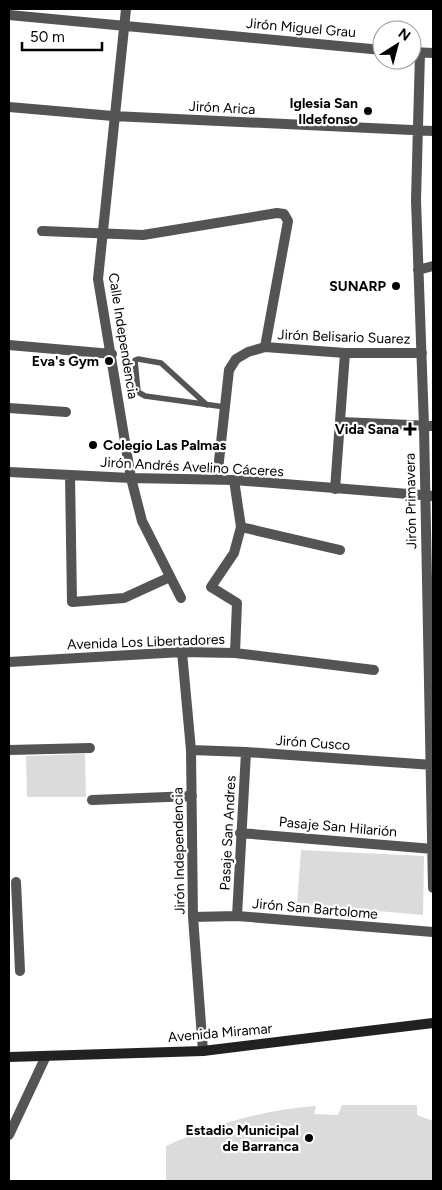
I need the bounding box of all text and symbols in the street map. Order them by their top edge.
street label: Jirón Miguel Grau [245,15,357,41]
scale bar [22,20,102,52]
north arrow [372,20,422,70]
text: N [395,25,414,45]
text: 50 m [30,28,65,46]
place label: Iglesia San Ildefonso [289,95,358,128]
street label: Jirón Arica [188,98,256,118]
marker: Iglesia San Ildefonso [362,105,374,117]
street label: Calle Independencia [105,272,141,400]
place label: SUNARP [329,278,387,295]
marker: SUNARP [390,280,402,292]
street label: Jirón Belisario Suarez [277,326,411,348]
place label: Eva's Gym [32,353,99,370]
marker: Eva's Gym [103,355,115,367]
place label: Vida Sana [335,421,399,438]
marker: Vida Sana [403,422,417,436]
place label: Colegio Las Palmas [103,437,227,454]
marker: Colegio Las Palmas [87,439,99,451]
street label: Jirón Primavera [402,453,420,549]
street label: Jirón Andrés Avelino Cáceres [100,454,284,480]
street label: Avenida Los Libertadores [67,631,225,653]
street label: Jirón Cusco [275,732,351,754]
street label: Pasaje San Andres [217,775,239,891]
street label: Jirón Independencia [169,787,189,915]
street label: Pasaje San Hilarión [278,813,398,841]
street label: Jirón San Bartolome [251,895,379,923]
street label: Avenida Miramar [167,1020,273,1046]
place label: Estadio Municipal de Barranca [186,1122,299,1155]
marker: Estadio Municipal de Barranca [303,1132,315,1144]

